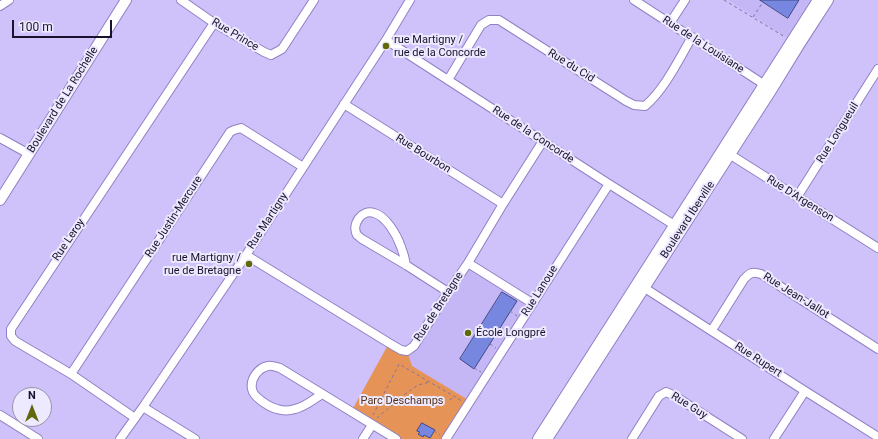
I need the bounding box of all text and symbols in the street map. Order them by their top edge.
scale bar [14,12,114,38]
street label: Rue de la Louisiane [660,14,746,76]
street label: Rue Prince [209,16,261,54]
text: 100 m [19,20,53,34]
place label: rue Martigny / rue de la Concorde [394,33,486,59]
marker: rue Martigny / rue de la Concorde [381,41,391,51]
street label: Boulevard de La Rochelle [25,44,101,156]
street label: Rue du Cid [545,47,597,85]
street label: Rue Longueuil [814,100,862,166]
street label: Rue de la Concorde [490,104,576,166]
street label: Rue Bourbon [393,132,453,176]
street label: Rue D'Argenson [764,173,836,225]
street label: Rue Justin-Mercure [143,174,205,260]
street label: Boulevard Iberville [658,179,718,261]
street label: Rue Martigny [245,190,291,252]
street label: Rue Leroy [50,216,88,264]
place label: rue Martigny / rue de Bretagne [164,251,241,277]
marker: rue Martigny / rue de Bretagne [244,259,254,269]
street label: Rue Lanoue [519,263,561,319]
street label: Rue de Bretagne [412,270,466,344]
street label: Rue Jean-Jallot [760,270,832,322]
place label: École Longpré [476,326,546,340]
marker: École Longpré [463,328,473,338]
street label: Rue Rupert [732,340,784,380]
north arrow [12,387,52,427]
text: N [28,389,36,402]
street label: Rue Guy [668,390,710,422]
park label: Parc Deschamps [360,394,444,408]

